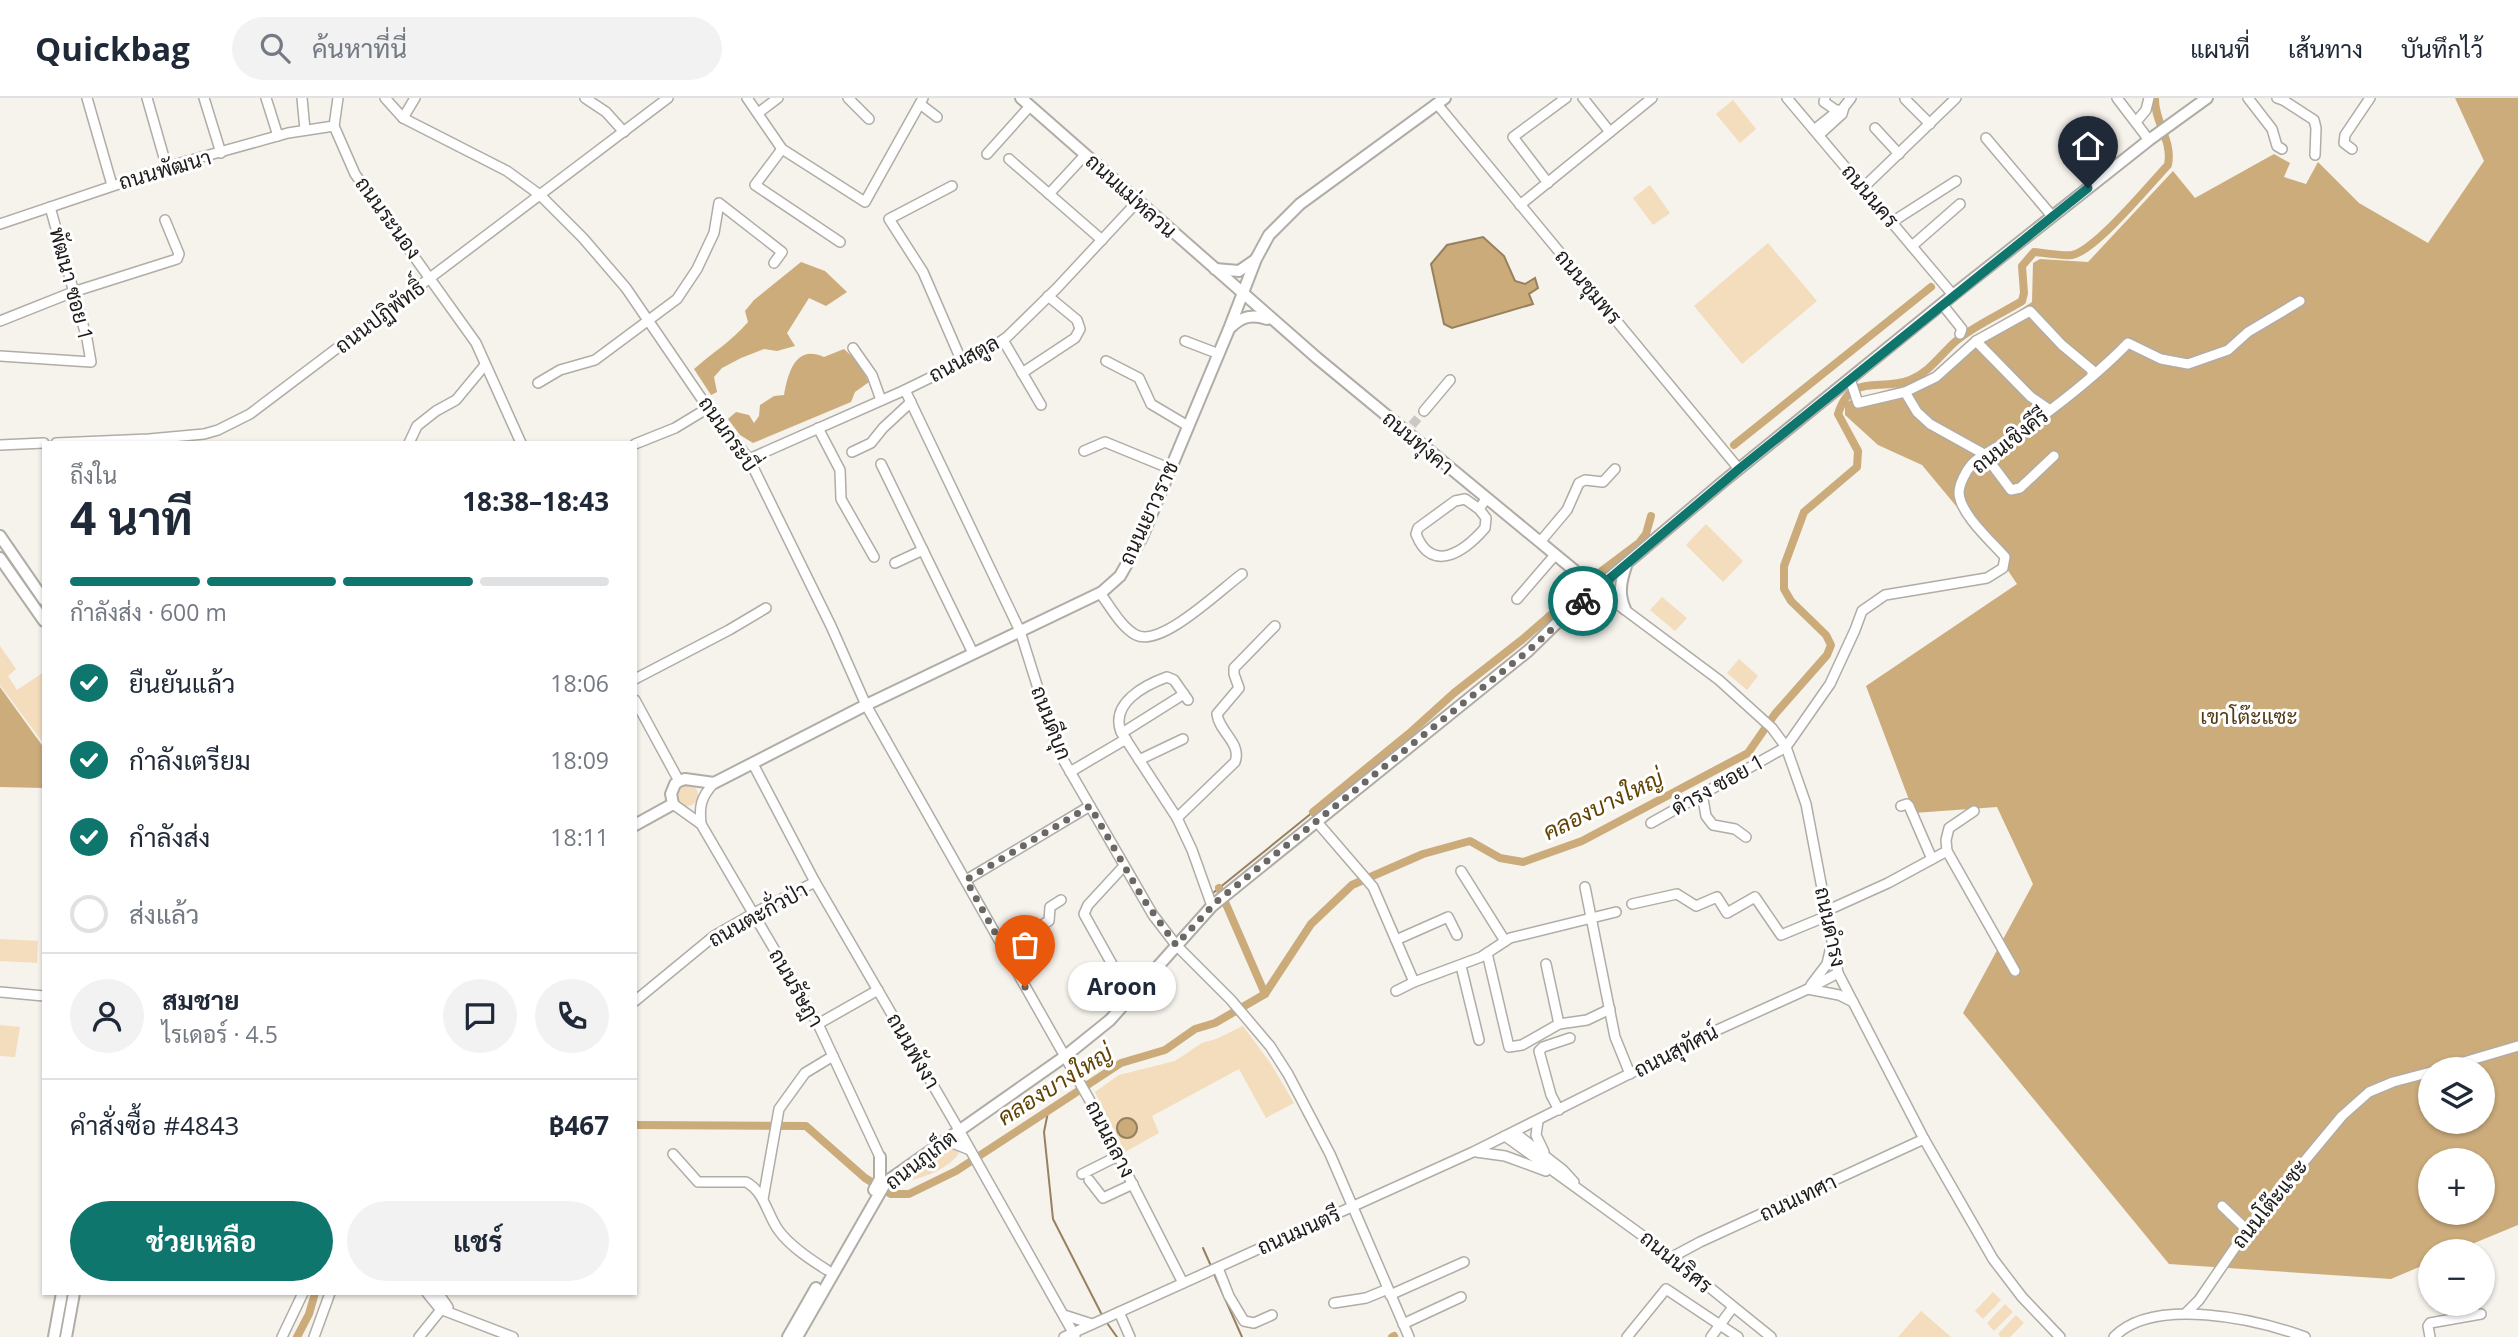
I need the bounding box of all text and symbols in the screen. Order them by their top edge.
search box [232,17,722,80]
text: Quickbag [35,26,190,71]
icon: search [256,29,294,67]
text: ค้นหาที่นี่ [312,30,407,66]
text: แผนที่ [2190,32,2250,65]
text: เส้นทาง [2288,32,2363,65]
text: บันทึกไว้ [2401,32,2483,65]
pin [2058,116,2118,188]
icon: home [2069,127,2107,165]
street label: ถนนพัฒนา [115,142,214,196]
street label: ถนนแม่หลวน [1080,147,1183,244]
street label: ถนนนคร [1836,158,1906,233]
street label: ถนนระนอง [349,171,428,264]
street label: พัฒนา ซอย 1 [43,224,101,344]
street label: ถนนชุมพร [1548,243,1628,330]
street label: ถนนปฏิพัทธิ์ [326,269,430,359]
street label: ถนนสตูล [923,328,1005,390]
street label: ถนนกระบี่ [693,387,769,477]
street label: ถนนเชิงคีรี [1965,401,2054,479]
street label: ถนนทุ่งคา [1376,404,1460,481]
street label: ถนนเยาวราช [1112,456,1184,569]
text: ถึงใน [70,459,117,491]
text: 18:38–18:43 [462,483,609,519]
text: 4 นาที [70,486,193,548]
courier [1548,566,1618,636]
icon: bike [1564,582,1602,620]
text: กำลังส่ง · 600 m [70,596,227,628]
icon: check [70,664,108,702]
text: ยืนยันแล้ว [129,665,235,701]
text: 18:06 [550,667,609,699]
street label: ถนนดีบุก [1024,682,1079,764]
park label: เขาโต๊ะแซะ [2200,702,2298,730]
icon: check [70,741,108,779]
text: กำลังเตรียม [129,742,251,778]
text: 18:09 [550,744,609,776]
street label: ดำรง ซอย 1 [1666,747,1769,821]
water label: คลองบางใหญ่ [1537,761,1669,847]
icon: check [70,818,108,856]
text: กำลังส่ง [129,819,210,855]
text: 18:11 [550,821,609,853]
street label: ถนนตะกั่วป่า [701,871,812,953]
street label: ถนนดำรง [1809,884,1853,969]
text: ส่งแล้ว [129,896,199,932]
pin [995,915,1055,987]
icon: bag [1006,926,1044,964]
street label: ถนนรัษฎา [762,943,831,1032]
callout: Aroon [1067,962,1176,1012]
text: Aroon [1087,970,1157,1002]
button: person [70,979,144,1053]
button: chat [443,979,517,1053]
button: phone [535,979,609,1053]
text: สมชาย [162,982,239,1018]
street label: ถนนพังงา [881,1007,947,1094]
street label: ถนนสุทัศน์ [1629,1017,1723,1084]
text: ไรเดอร์ · 4.5 [162,1018,278,1050]
water label: คลองบางใหญ่ [991,1036,1119,1132]
map controls [2418,1057,2495,1316]
button: layers [2418,1057,2495,1134]
street label: ถนนถลาง [1080,1095,1142,1182]
text: คำสั่งซื้อ #4843 [70,1107,239,1143]
text: ฿467 [549,1107,609,1143]
street label: ถนนภูเก็ต [879,1123,963,1197]
button: + [2418,1148,2495,1225]
street label: ถนนโต๊ะแซะ [2225,1153,2314,1254]
street label: ถนนเทศา [1754,1167,1841,1227]
street label: ถนนมนตรี [1253,1199,1345,1261]
button: ช่วยเหลือ [70,1201,333,1281]
button: แชร์ [347,1201,609,1281]
street label: ถนนนริศร [1635,1223,1719,1299]
button: − [2418,1239,2495,1316]

